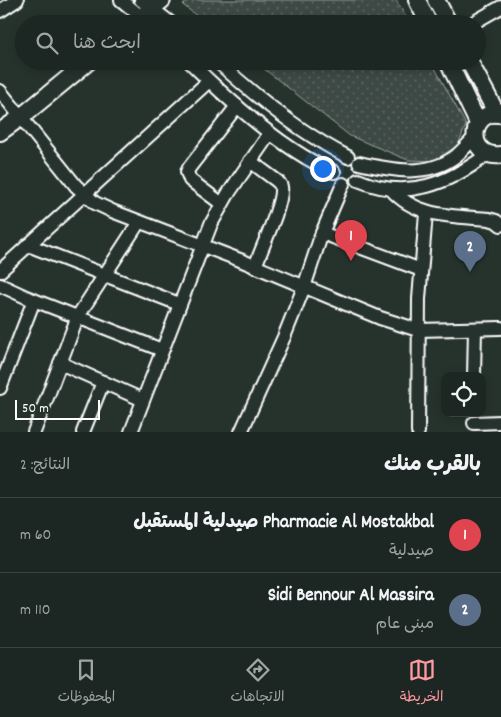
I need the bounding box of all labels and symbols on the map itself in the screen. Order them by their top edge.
your location [310,156,336,182]
pin: 1 [335,220,367,261]
pin: 2 [454,231,486,272]
scale bar [15,397,100,420]

